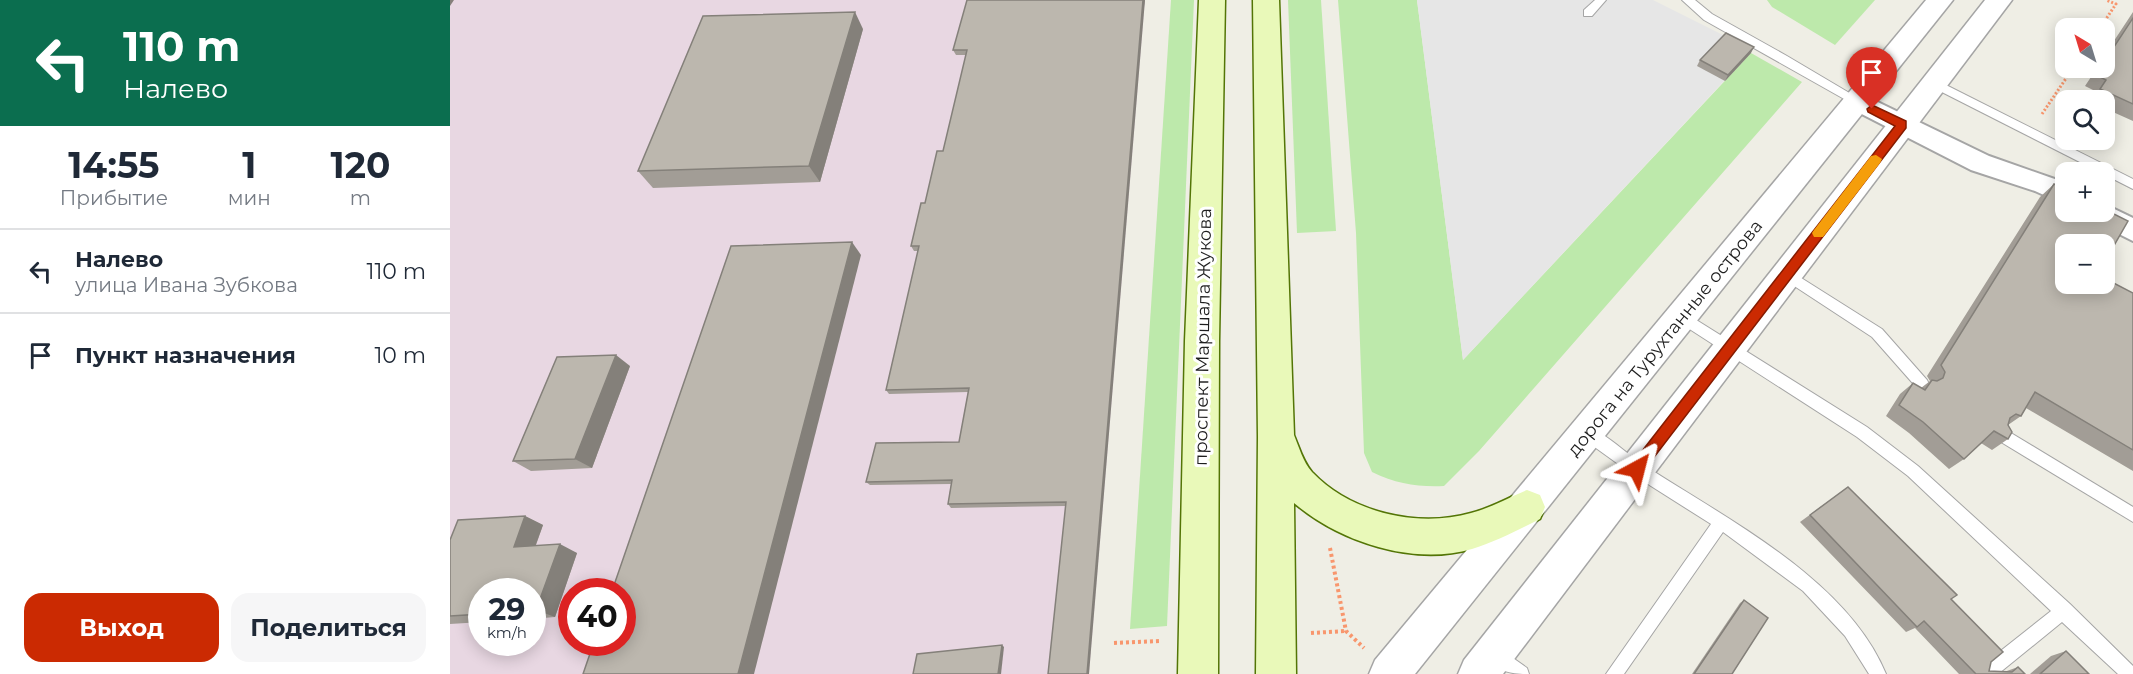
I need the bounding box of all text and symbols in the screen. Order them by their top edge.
north arrow [2055,18,2115,78]
map controls [2055,18,2115,294]
text: 110 m [123,20,240,72]
icon: left [24,24,102,102]
pin [1846,47,1897,109]
icon: arrive [1855,56,1888,89]
text: Налево [123,72,228,105]
button: search [2055,90,2115,150]
text: 14:55 [68,143,160,187]
text: 1 [242,143,256,187]
text: 120 [331,143,390,187]
button: + [2055,162,2115,222]
text: Прибытие [60,186,168,210]
text: мин [228,186,271,210]
text: m [350,186,371,210]
street label: проспект Маршала Жукова [1190,208,1216,466]
street label: дорога на Турухтанные острова [1563,215,1767,461]
button: − [2055,234,2115,294]
text: Налево [75,246,163,273]
icon: left [24,255,57,288]
text: 110 m [366,258,426,285]
text: улица Ивана Зубкова [75,273,298,297]
icon: arrive [24,339,57,372]
text: Пункт назначения [75,342,296,369]
text: 10 m [374,342,426,369]
position arrow [1605,437,1669,501]
speed limit sign: 40 [558,578,636,656]
text: 29 [489,591,525,628]
button: Выход [24,593,219,662]
button: Поделиться [231,593,426,662]
text: km/h [487,623,527,642]

